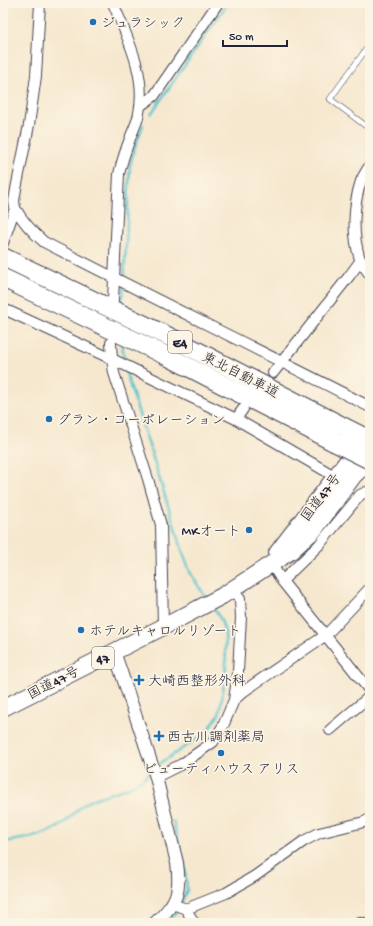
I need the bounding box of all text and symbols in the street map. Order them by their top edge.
place label: ジュラシック [101,16,185,33]
marker: ジュラシック [88,17,98,27]
scale bar [223,22,287,48]
text: 50 m [229,31,254,45]
road number: E4 [168,331,192,353]
street label: 東北自動車道 [199,350,281,403]
place label: グラン・コーポレーション [57,413,225,430]
marker: グラン・コーポレーション [44,414,54,424]
street label: 国道47号 [298,471,346,526]
place label: MKオート [182,524,241,541]
marker: MKオート [244,525,254,535]
place label: ホテルキャロルリゾート [89,624,241,641]
marker: ホテルキャロルリゾート [76,625,86,635]
road number: 47 [92,647,114,669]
street label: 国道47号 [25,664,83,704]
marker: 大崎西整形外科 [133,674,145,686]
place label: 大崎西整形外科 [148,674,246,691]
place label: 西古川調剤薬局 [167,730,265,747]
marker: 西古川調剤薬局 [154,731,164,741]
marker: ビューティハウス アリス [216,748,226,758]
place label: ビューティハウス アリス [143,762,299,779]

